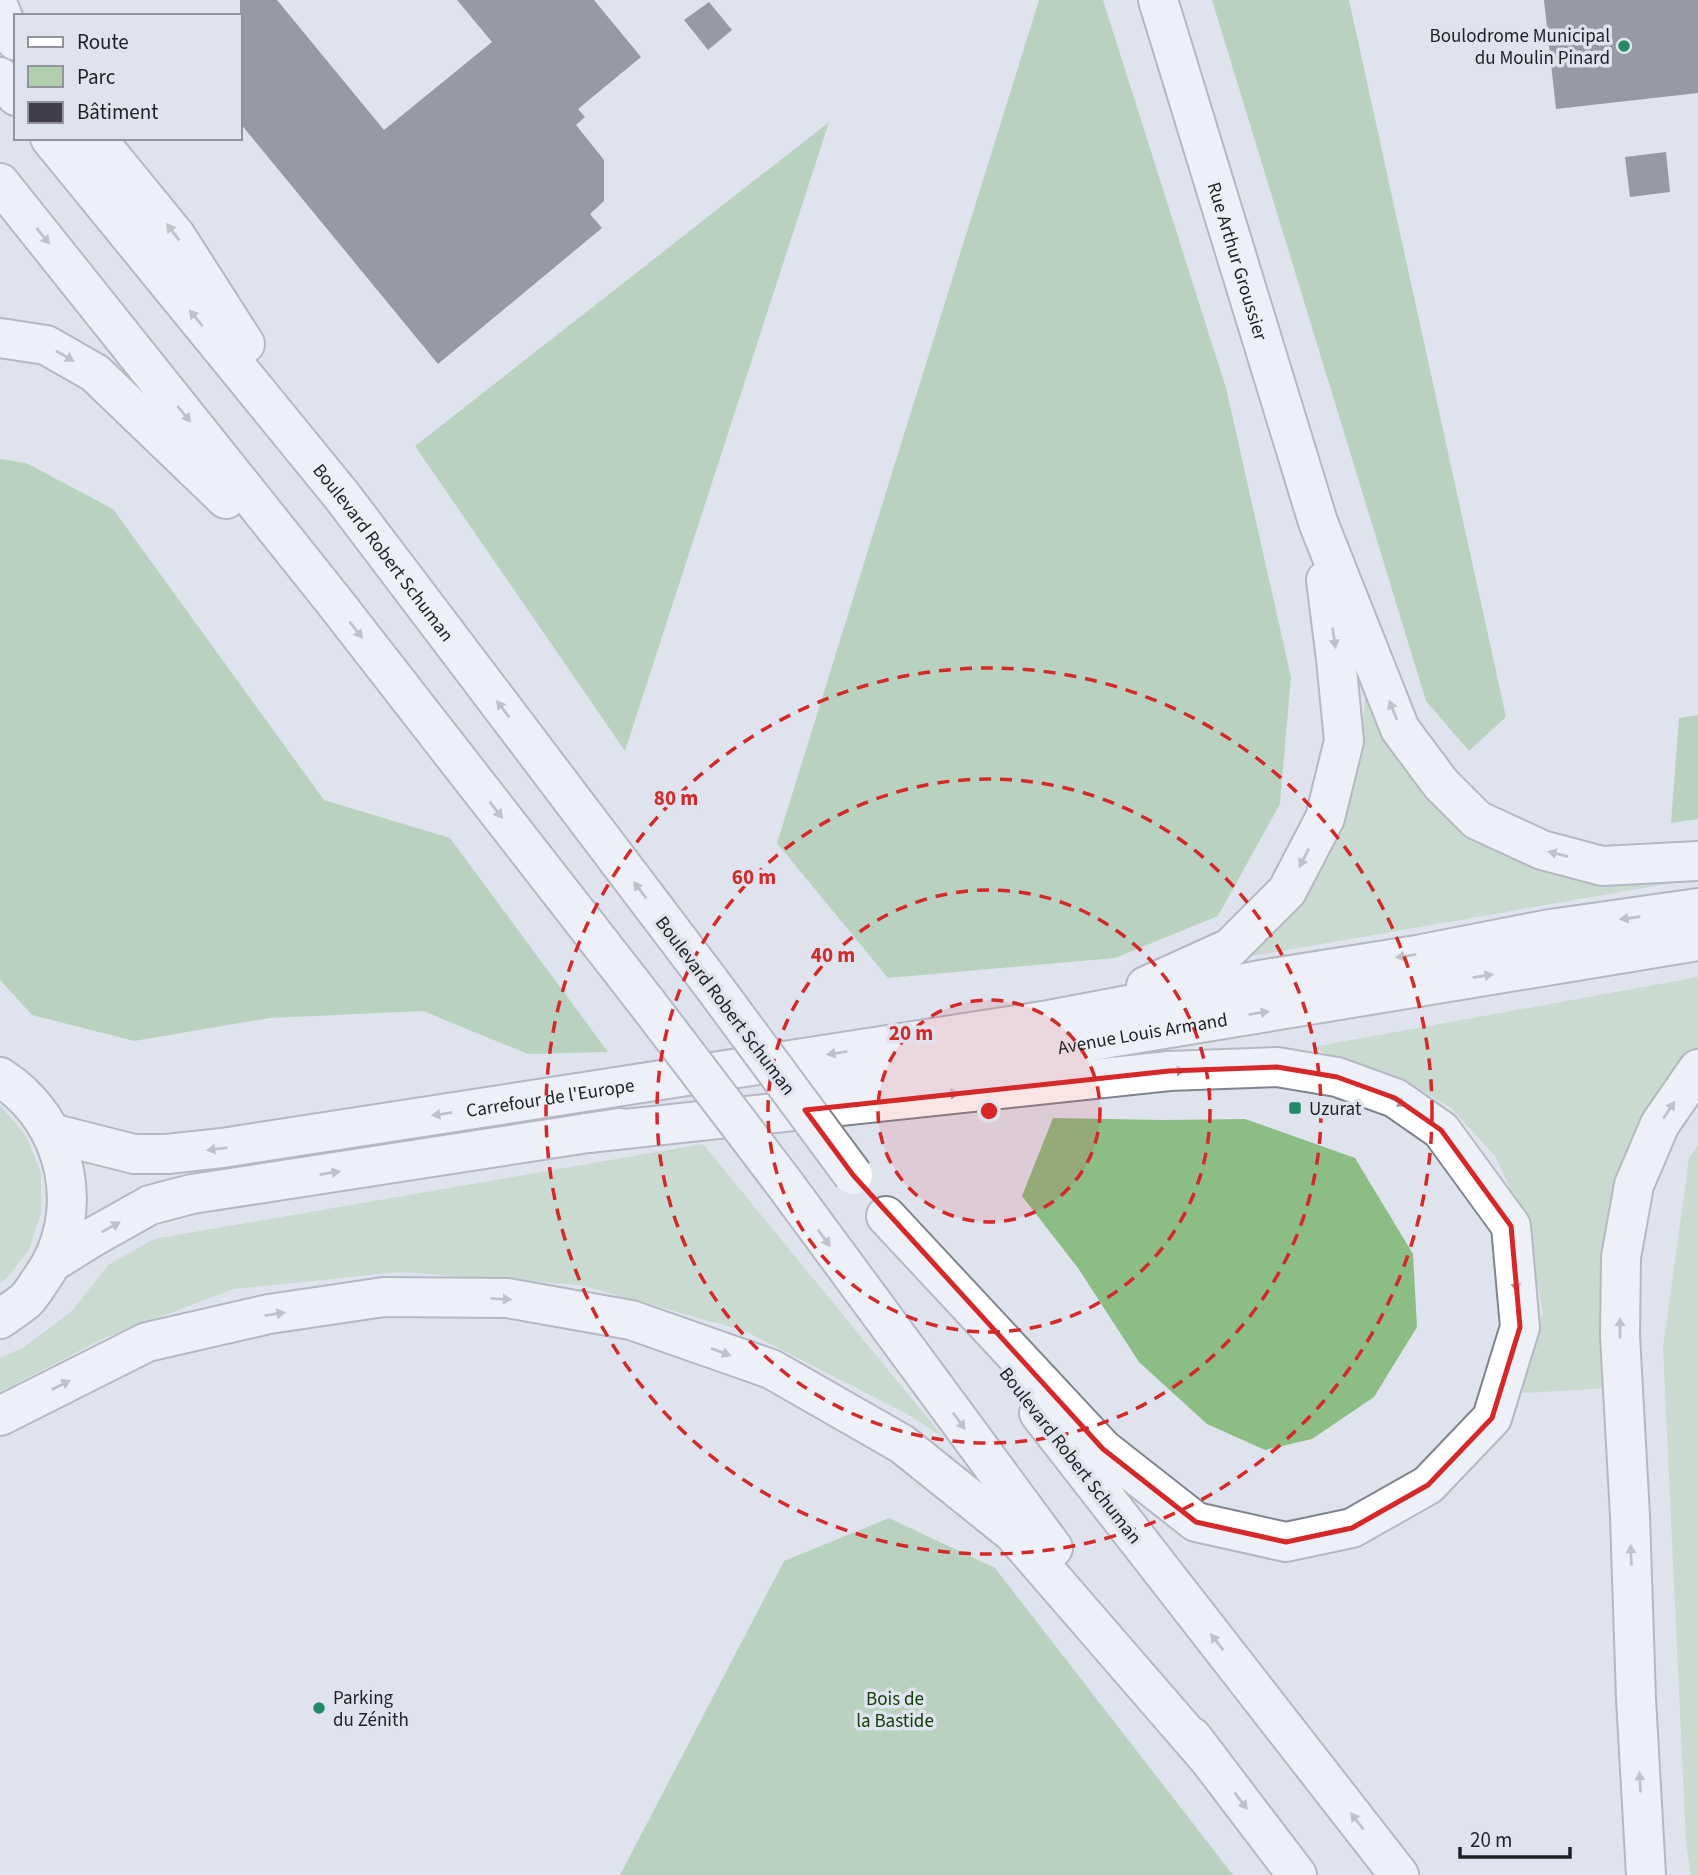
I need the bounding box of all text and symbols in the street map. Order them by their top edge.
legend [14,14,242,140]
place label: Boulodrome Municipal du Moulin Pinard [1430,23,1610,72]
text: Route [77,27,129,57]
marker: Boulodrome Municipal du Moulin Pinard [1616,38,1632,54]
text: Parc [77,62,116,92]
text: Bâtiment [77,97,158,127]
street label: Rue Arthur Groussier [1200,179,1274,344]
one-way arrow [165,224,180,242]
one-way arrow [35,226,50,244]
one-way arrow [189,309,204,327]
one-way arrow [55,350,75,362]
one-way arrow [177,404,192,422]
street label: Boulevard Robert Schuman [306,458,460,648]
one-way arrow [349,621,364,639]
one-way arrow [1328,628,1339,650]
one-way arrow [496,700,510,718]
one-way arrow [1387,700,1398,721]
text: 80 m [654,783,698,813]
one-way arrow [489,800,504,818]
one-way arrow [1298,848,1310,868]
one-way arrow [1547,848,1569,859]
text: 60 m [732,862,776,892]
one-way arrow [634,881,648,899]
street label: Boulevard Robert Schuman [648,911,801,1101]
one-way arrow [1619,912,1641,923]
text: 40 m [811,940,855,970]
one-way arrow [1395,951,1417,962]
one-way arrow [1472,970,1494,981]
street label: Avenue Louis Armand [1056,1007,1230,1062]
one-way arrow [1248,1007,1270,1018]
text: 20 m [889,1018,933,1048]
one-way arrow [825,1048,847,1059]
one-way arrow [1164,1065,1186,1076]
street label: Carrefour de l'Europe [464,1072,636,1125]
one-way arrow [938,1089,960,1100]
one-way arrow [1387,1095,1406,1107]
place label: Uzurat [1309,1096,1362,1123]
centre of rings [977,1099,1001,1123]
marker: Uzurat [1287,1100,1303,1116]
one-way arrow [1663,1100,1676,1120]
one-way arrow [431,1109,453,1120]
one-way arrow [206,1143,228,1154]
one-way arrow [319,1167,341,1178]
one-way arrow [101,1221,121,1233]
one-way arrow [817,1229,831,1247]
one-way arrow [1510,1271,1521,1293]
one-way arrow [490,1293,512,1304]
one-way arrow [264,1308,286,1319]
one-way arrow [1614,1317,1626,1339]
one-way arrow [711,1347,732,1358]
street label: Boulevard Robert Schuman [992,1362,1148,1550]
one-way arrow [51,1379,71,1390]
one-way arrow [952,1412,966,1430]
one-way arrow [1626,1544,1637,1566]
one-way arrow [1209,1633,1224,1651]
place label: Parking du Zénith [333,1685,409,1734]
park label: Bois de la Bastide [856,1686,934,1735]
marker: Parking du Zénith [311,1700,327,1716]
one-way arrow [1635,1771,1646,1793]
one-way arrow [1233,1792,1247,1810]
one-way arrow [1350,1812,1364,1830]
scale bar [1460,1815,1570,1859]
text: 20 m [1470,1825,1512,1855]

